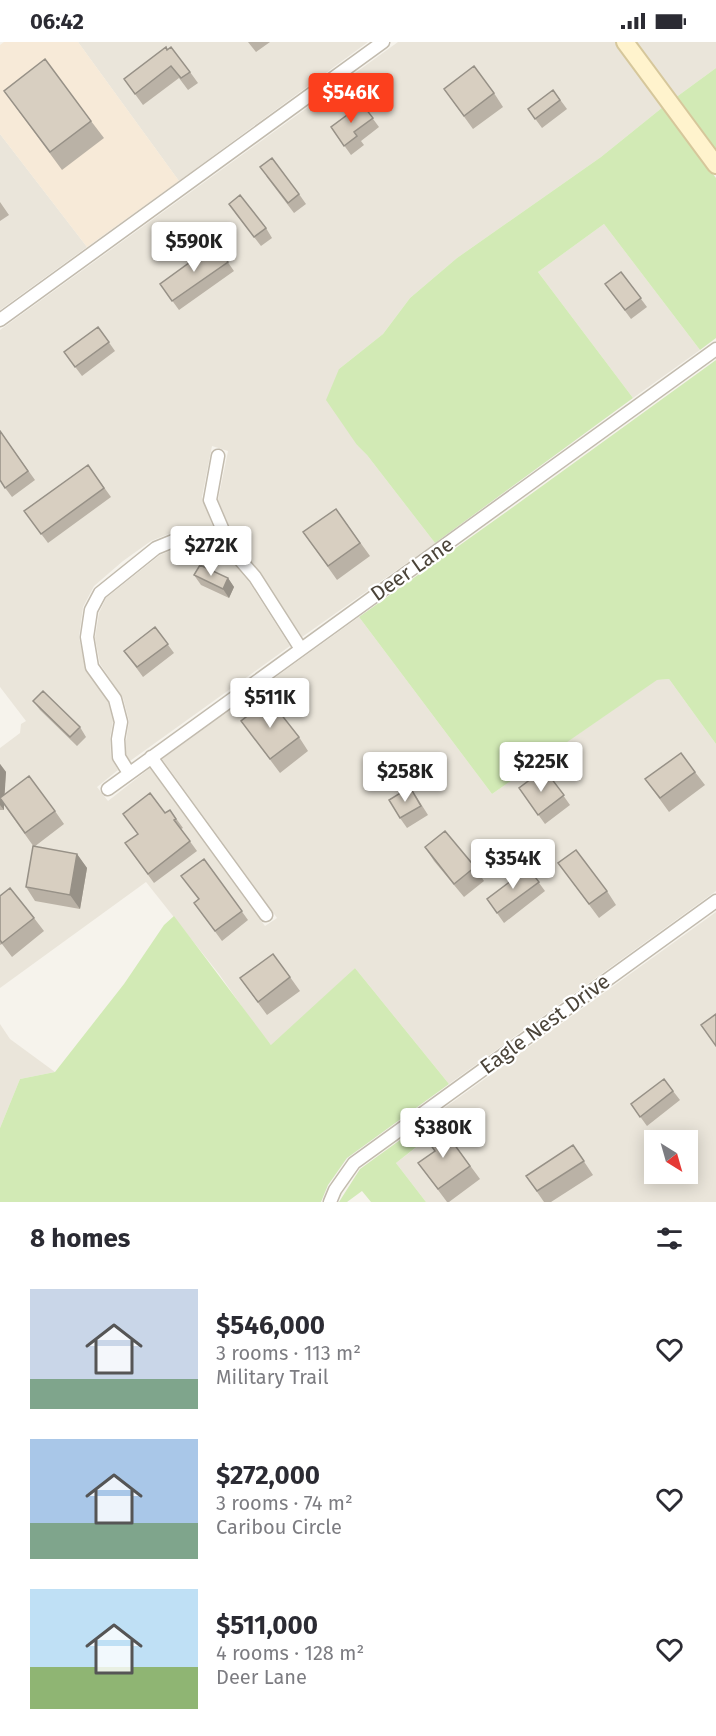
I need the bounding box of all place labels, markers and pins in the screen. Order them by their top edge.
pin: $546K [309,73,393,124]
pin: $590K [152,222,236,273]
pin: $272K [169,526,253,577]
pin: $511K [228,678,312,729]
pin: $225K [499,742,583,793]
pin: $258K [363,752,447,803]
pin: $354K [471,839,555,890]
pin: $380K [401,1108,485,1159]

